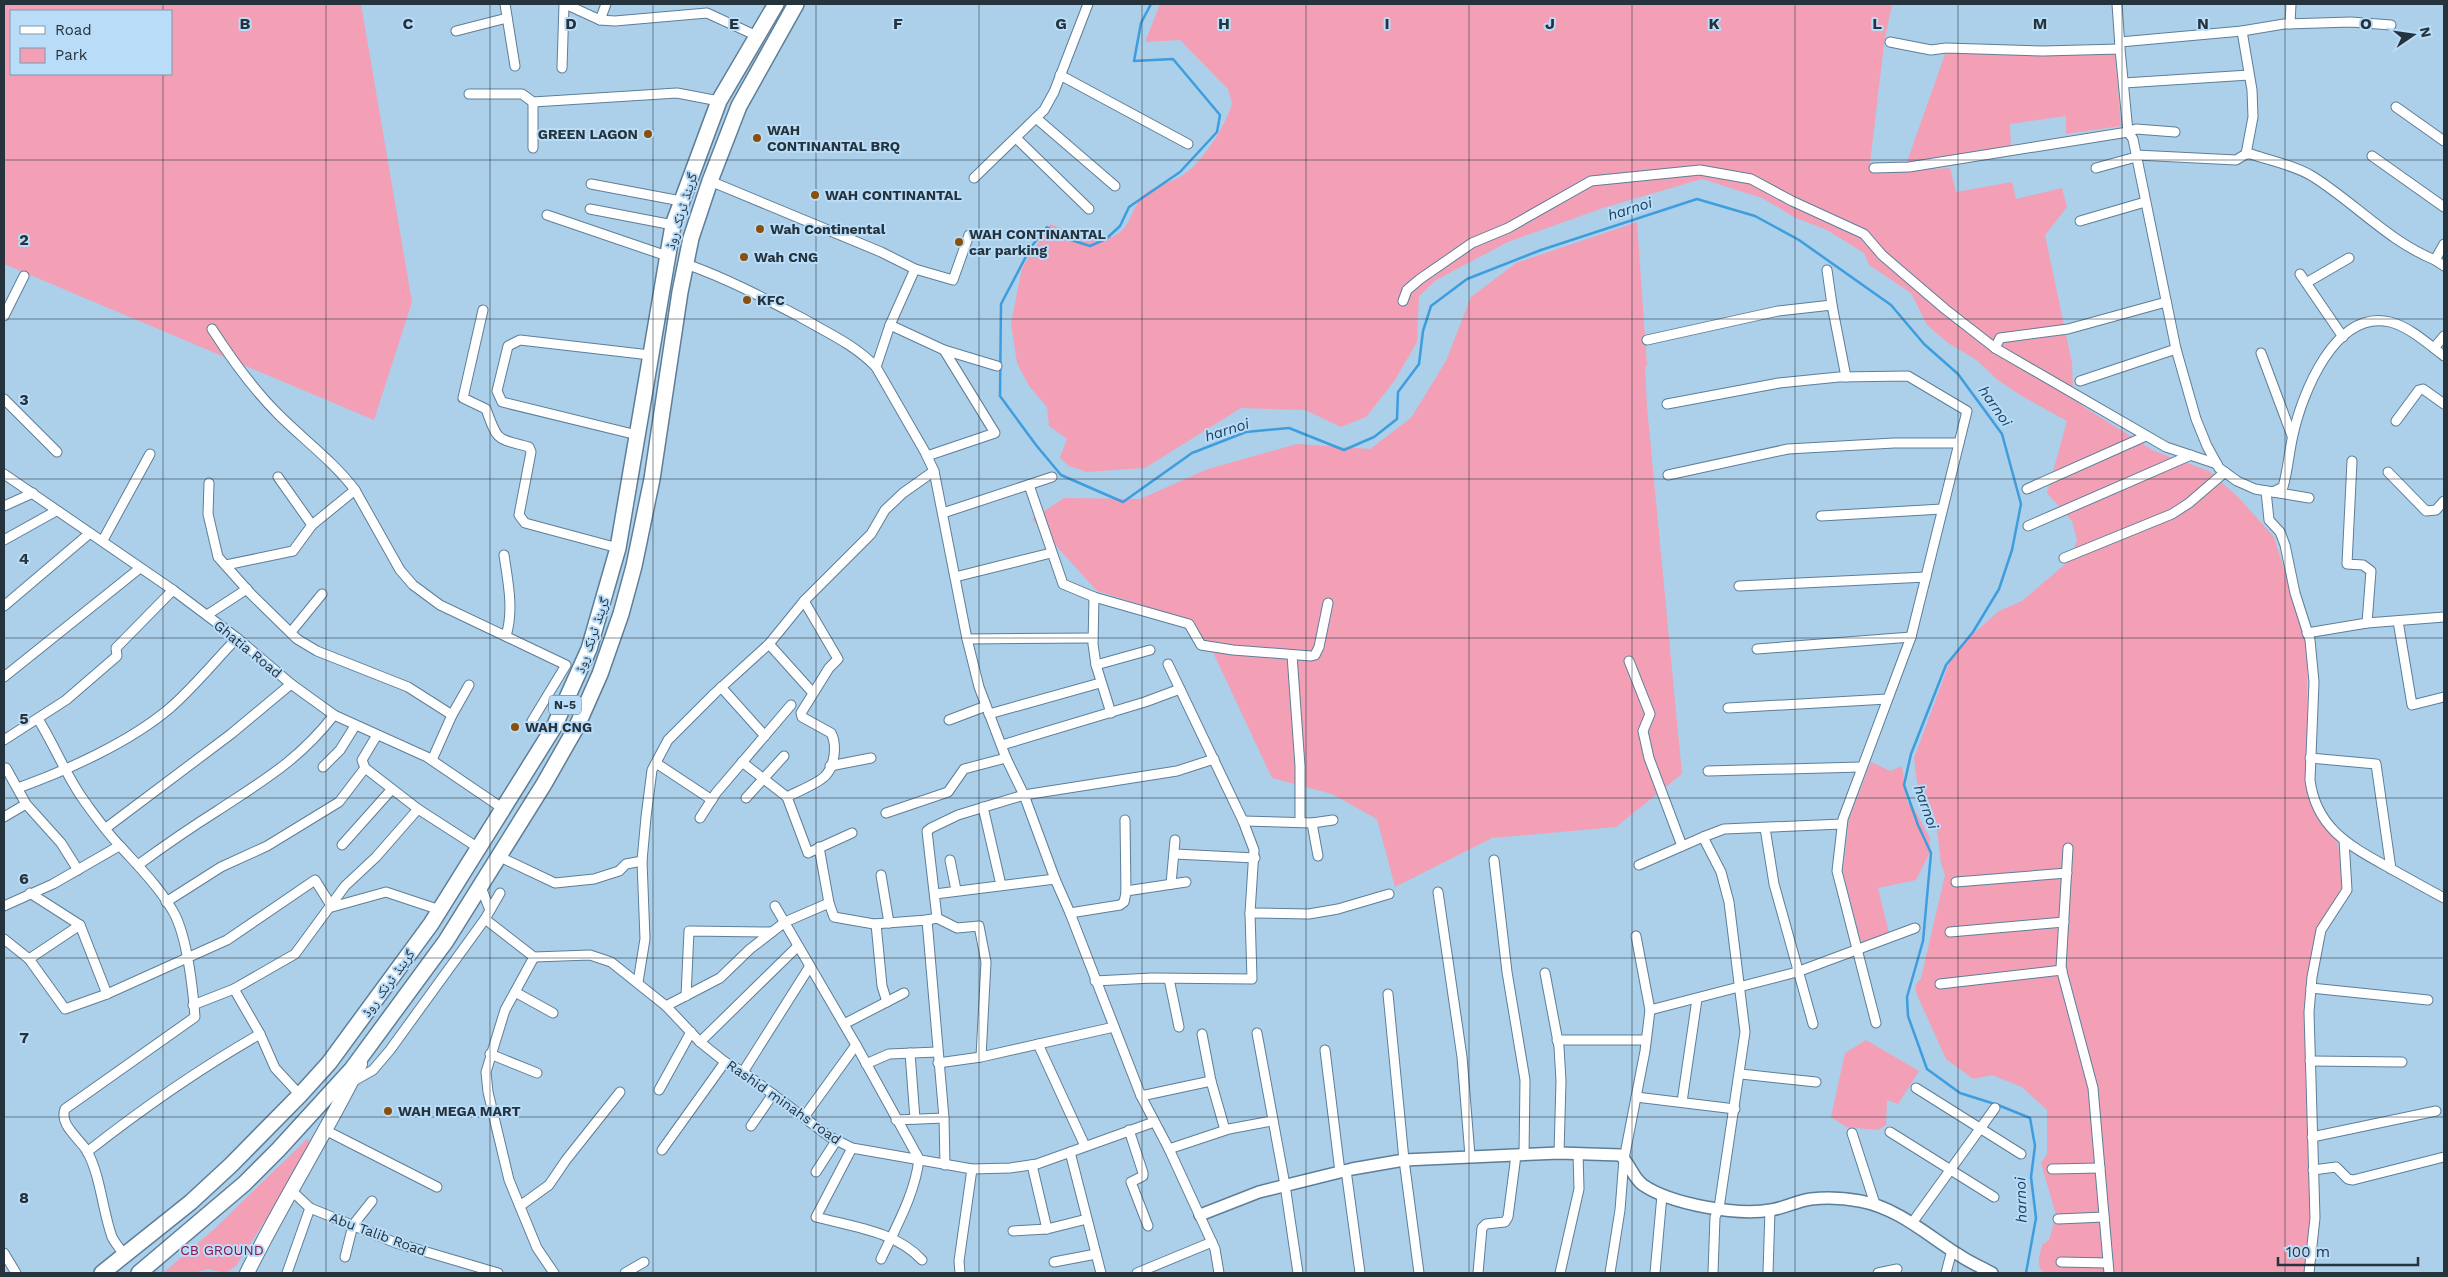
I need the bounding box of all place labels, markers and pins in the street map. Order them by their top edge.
place label: WAH CONTINANTAL BRQ [767,122,900,154]
place label: GREEN LAGON [538,126,638,142]
marker: GREEN LAGON [642,128,654,140]
marker: WAH CONTINANTAL BRQ [751,132,763,144]
place label: WAH CONTINANTAL [825,187,963,203]
marker: WAH CONTINANTAL [809,189,821,201]
place label: Wah Continental [770,221,886,237]
marker: Wah Continental [754,223,766,235]
place label: WAH CONTINANTAL car parking [969,226,1107,258]
marker: WAH CONTINANTAL car parking [953,236,965,248]
place label: Wah CNG [754,249,818,265]
marker: Wah CNG [738,251,750,263]
place label: KFC [757,292,785,308]
marker: KFC [741,294,753,306]
place label: WAH CNG [525,719,592,735]
marker: WAH CNG [509,721,521,733]
place label: WAH MEGA MART [398,1103,521,1119]
marker: WAH MEGA MART [382,1105,394,1117]

